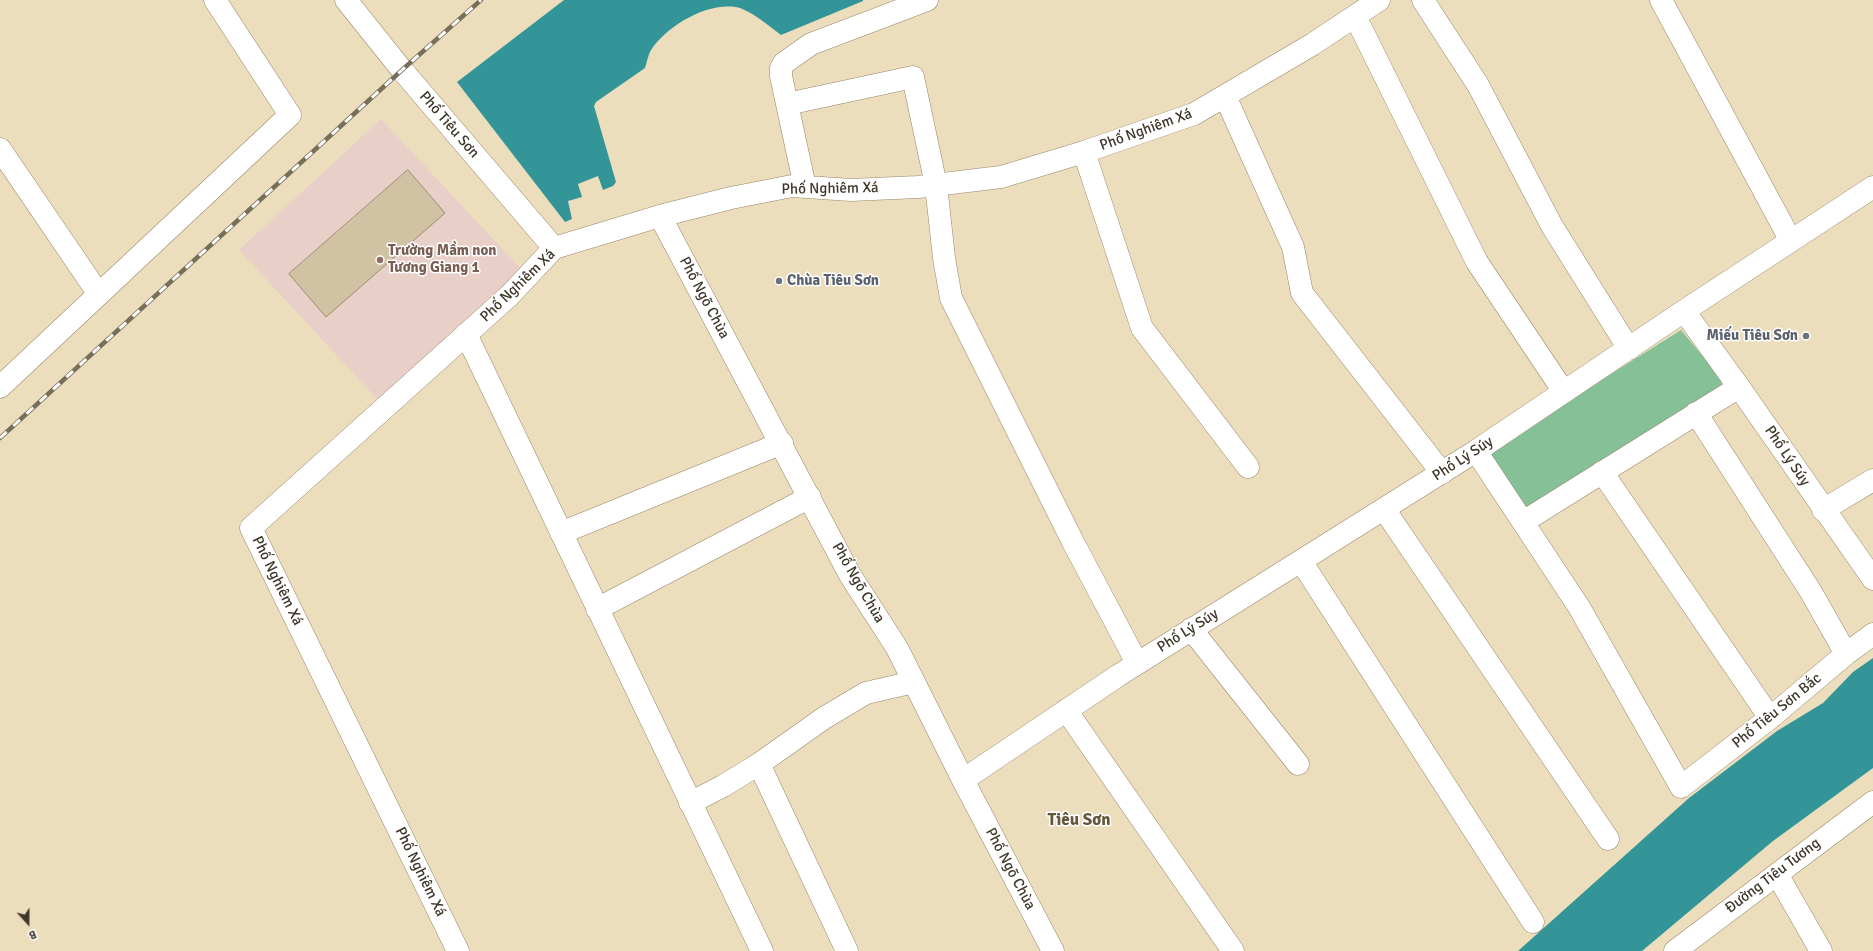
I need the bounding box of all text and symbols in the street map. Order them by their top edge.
street label: Phố Tiêu Sơn [415,88,483,162]
street label: Phố Nghiêm Xá [1097,105,1195,155]
street label: Phố Nghiêm Xá [781,179,879,199]
place label: Trường Mầm non Tương Giang 1 [388,242,497,277]
street label: Phố Nghiêm Xá [477,246,559,326]
street label: Phố Ngõ Chùa [675,254,733,342]
marker: Trường Mầm non Tương Giang 1 [375,255,385,265]
place label: Chùa Tiêu Sơn [787,272,879,290]
marker: Chùa Tiêu Sơn [774,276,784,286]
place label: Miếu Tiêu Sơn [1706,327,1798,345]
marker: Miếu Tiêu Sơn [1801,331,1811,341]
street label: Phố Lý Súy [1760,422,1814,490]
street label: Phố Lý Súy [1429,433,1497,485]
street label: Phố Nghiêm Xá [248,533,306,629]
street label: Phố Ngõ Chùa [828,540,888,626]
street label: Phố Lý Súy [1154,605,1222,657]
street label: Phố Tiêu Sơn Bắc [1729,670,1825,752]
district label: Tiêu Sơn [1048,811,1110,831]
street label: Phố Nghiêm Xá [391,824,449,920]
street label: Phố Ngõ Chùa [981,825,1039,913]
street label: Đường Tiêu Tương [1722,834,1824,918]
north arrow [8,903,48,943]
text: B [27,927,38,942]

